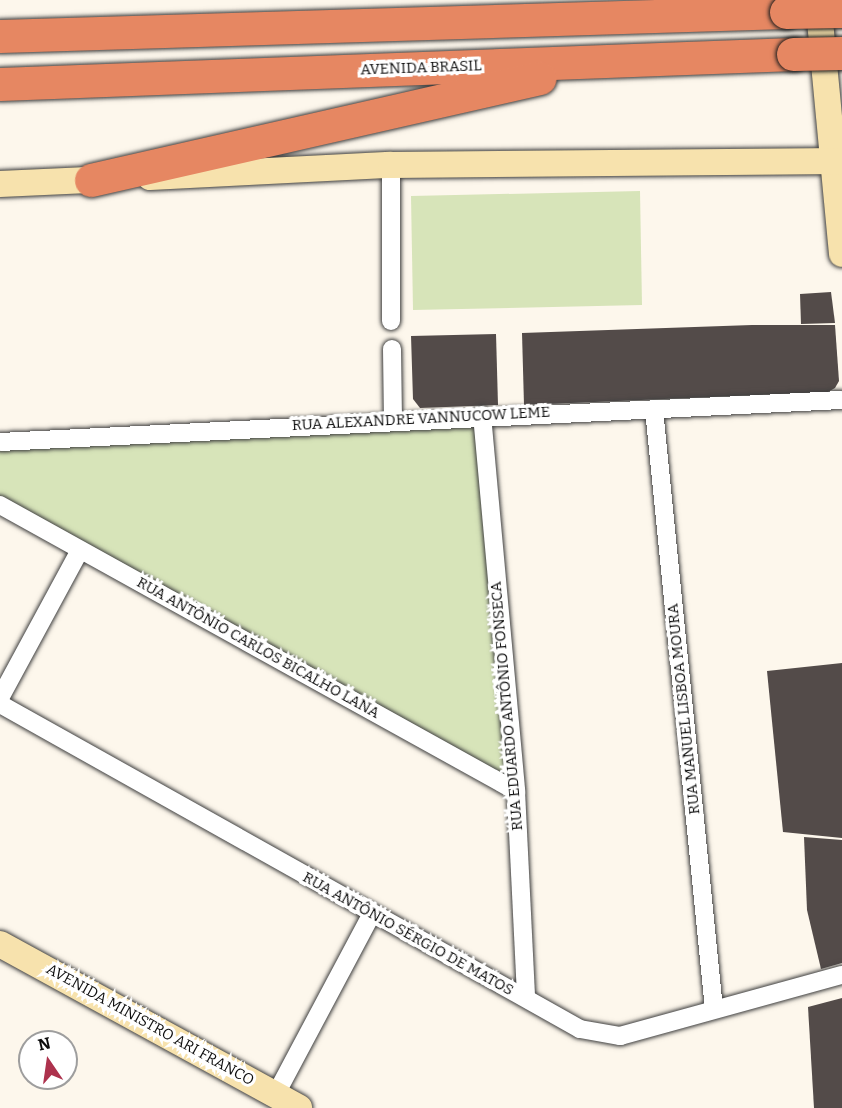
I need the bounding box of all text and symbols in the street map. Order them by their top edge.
street label: AVENIDA BRASIL [360,57,482,79]
street label: RUA ALEXANDRE VANNUCOW LEME [291,403,551,435]
street label: RUA ANTÔNIO CARLOS BICALHO LANA [133,574,383,722]
street label: RUA EDUARDO ANTÔNIO FONSECA [487,581,527,831]
street label: RUA MANUEL LISBOA MOURA [664,603,704,815]
street label: RUA ANTÔNIO SÉRGIO DE MATOS [299,868,517,1000]
street label: AVENIDA MINISTRO ARI FRANCO [43,960,257,1090]
north arrow [18,1030,78,1090]

